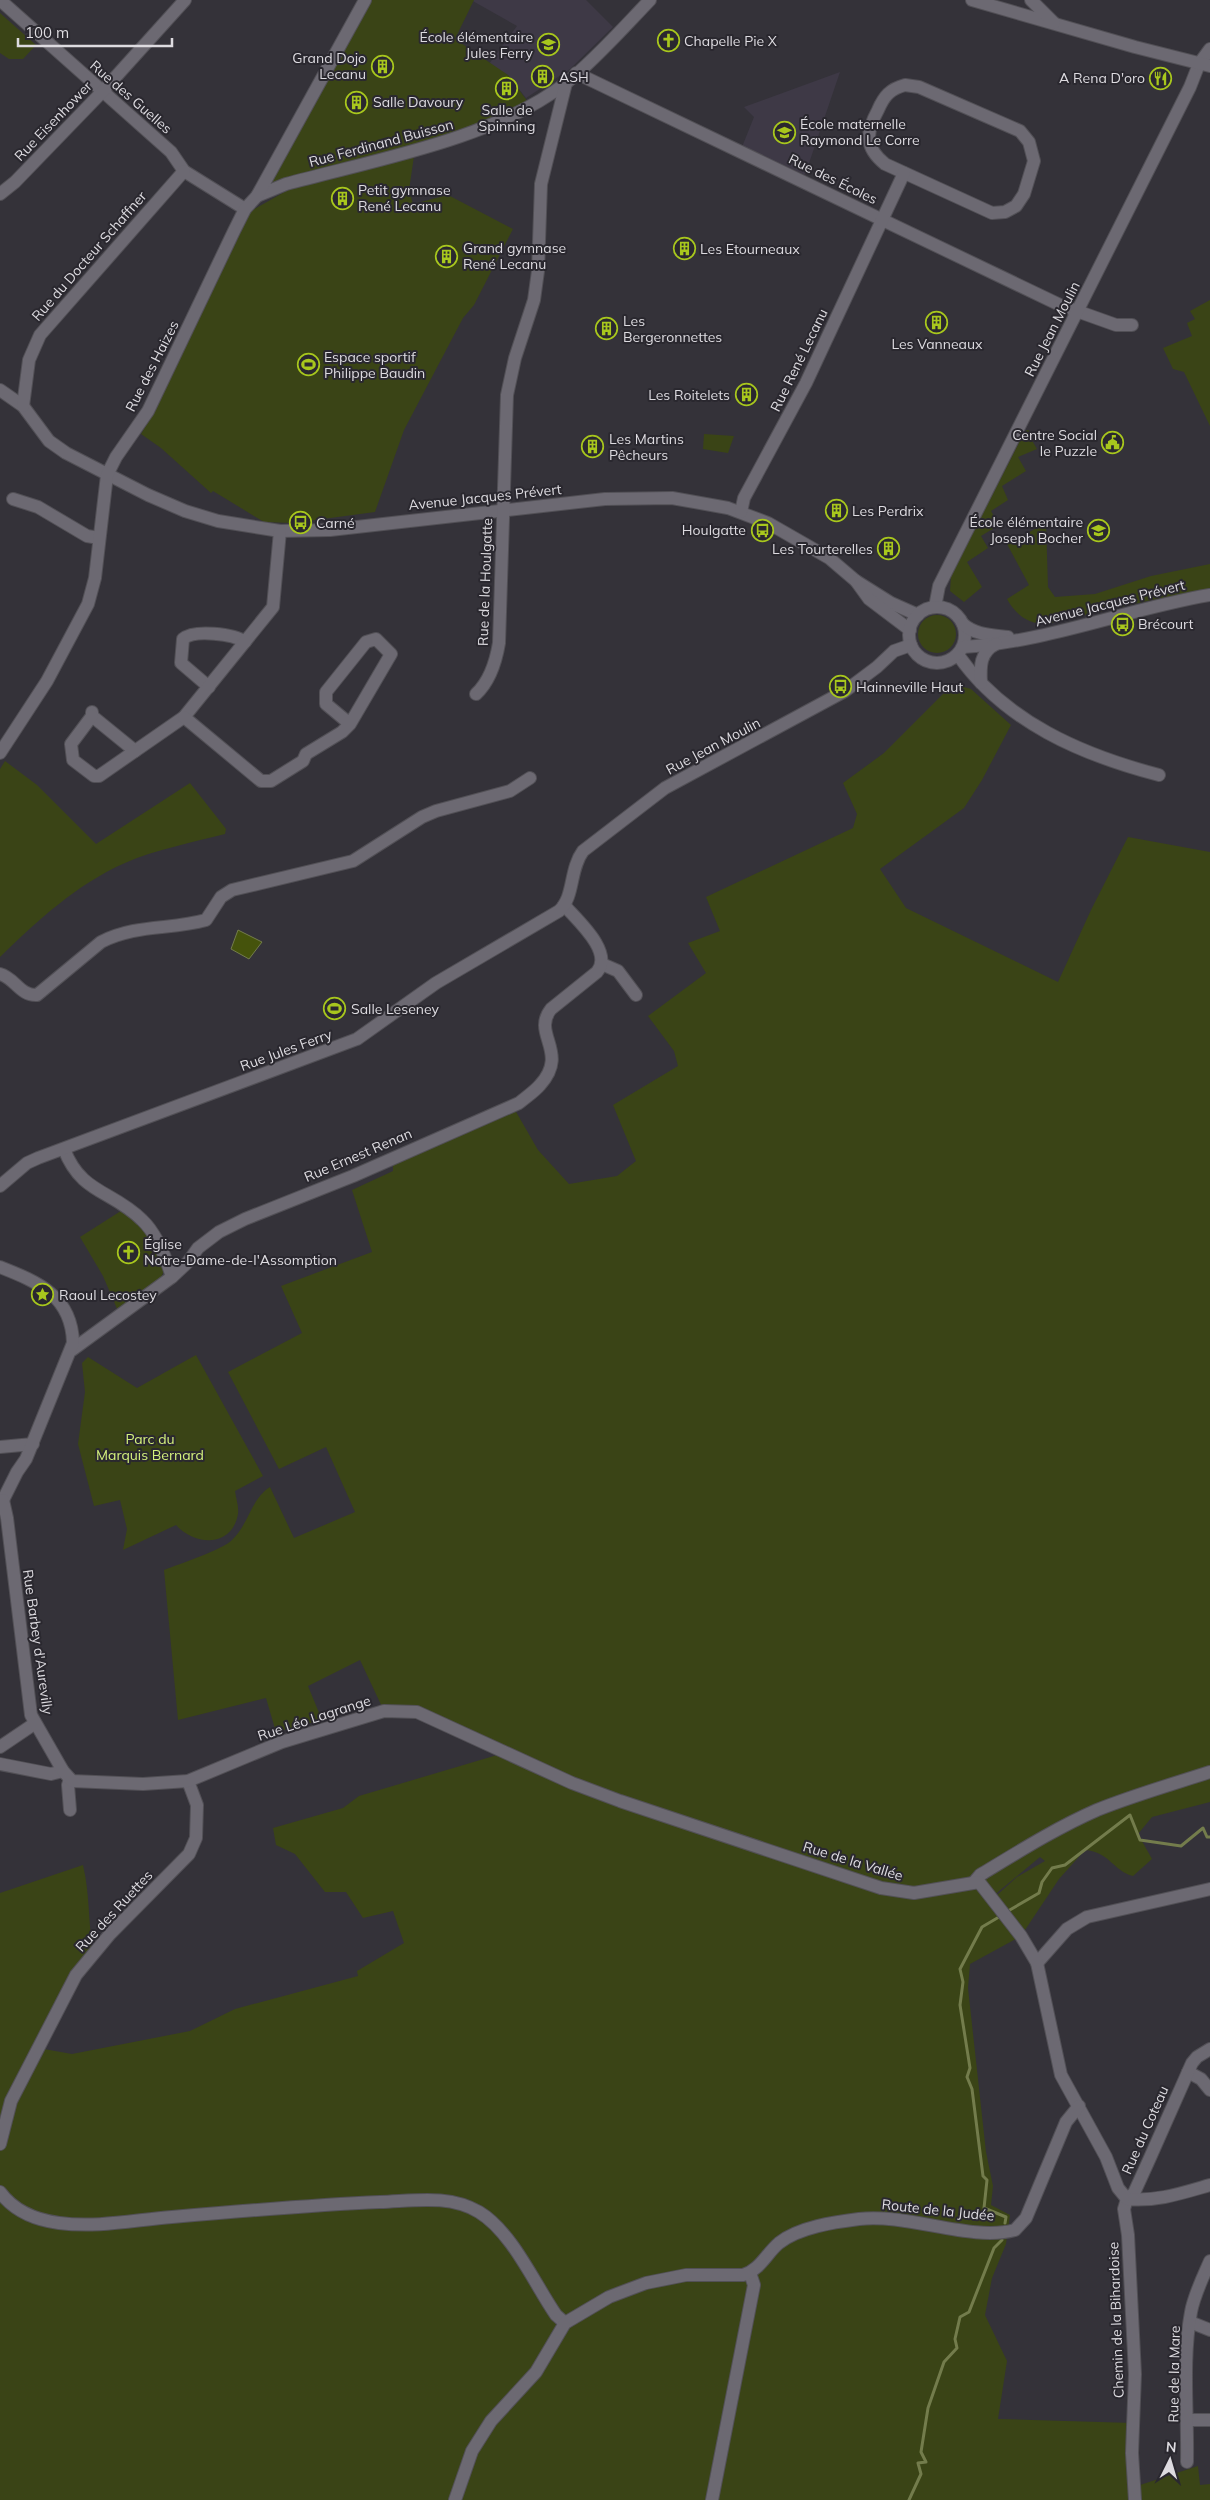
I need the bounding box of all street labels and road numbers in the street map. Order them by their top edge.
street label: Rue des Guelles [86,56,176,138]
street label: Rue Eisenhower [10,77,96,165]
street label: Rue Ferdinand Buisson [307,115,455,171]
street label: Rue des Écoles [786,150,880,208]
street label: Rue du Docteur Schaffner [28,187,151,325]
street label: Rue Jean Moulin [1020,278,1084,380]
street label: Rue René Lecanu [766,306,832,414]
street label: Rue des Haizes [121,317,183,415]
street label: Avenue Jacques Prévert [408,480,562,514]
street label: Rue de la Houlgatte [474,518,496,646]
street label: Avenue Jacques Prévert [1033,576,1187,630]
street label: Rue Jean Moulin [663,714,763,778]
street label: Rue Jules Ferry [238,1025,335,1075]
street label: Rue Ernest Renan [301,1124,415,1186]
street label: Rue Barbey d'Aurevilly [19,1568,57,1716]
street label: Rue Léo Lagrange [255,1691,373,1745]
street label: Rue de la Vallée [801,1837,905,1885]
street label: Rue des Ruettes [72,1866,156,1956]
street label: Rue du Coteau [1117,2083,1173,2177]
street label: Route de la Judée [881,2195,995,2225]
street label: Chemin de la Bihardoise [1104,2241,1128,2399]
street label: Rue de la Mare [1164,2325,1184,2423]

